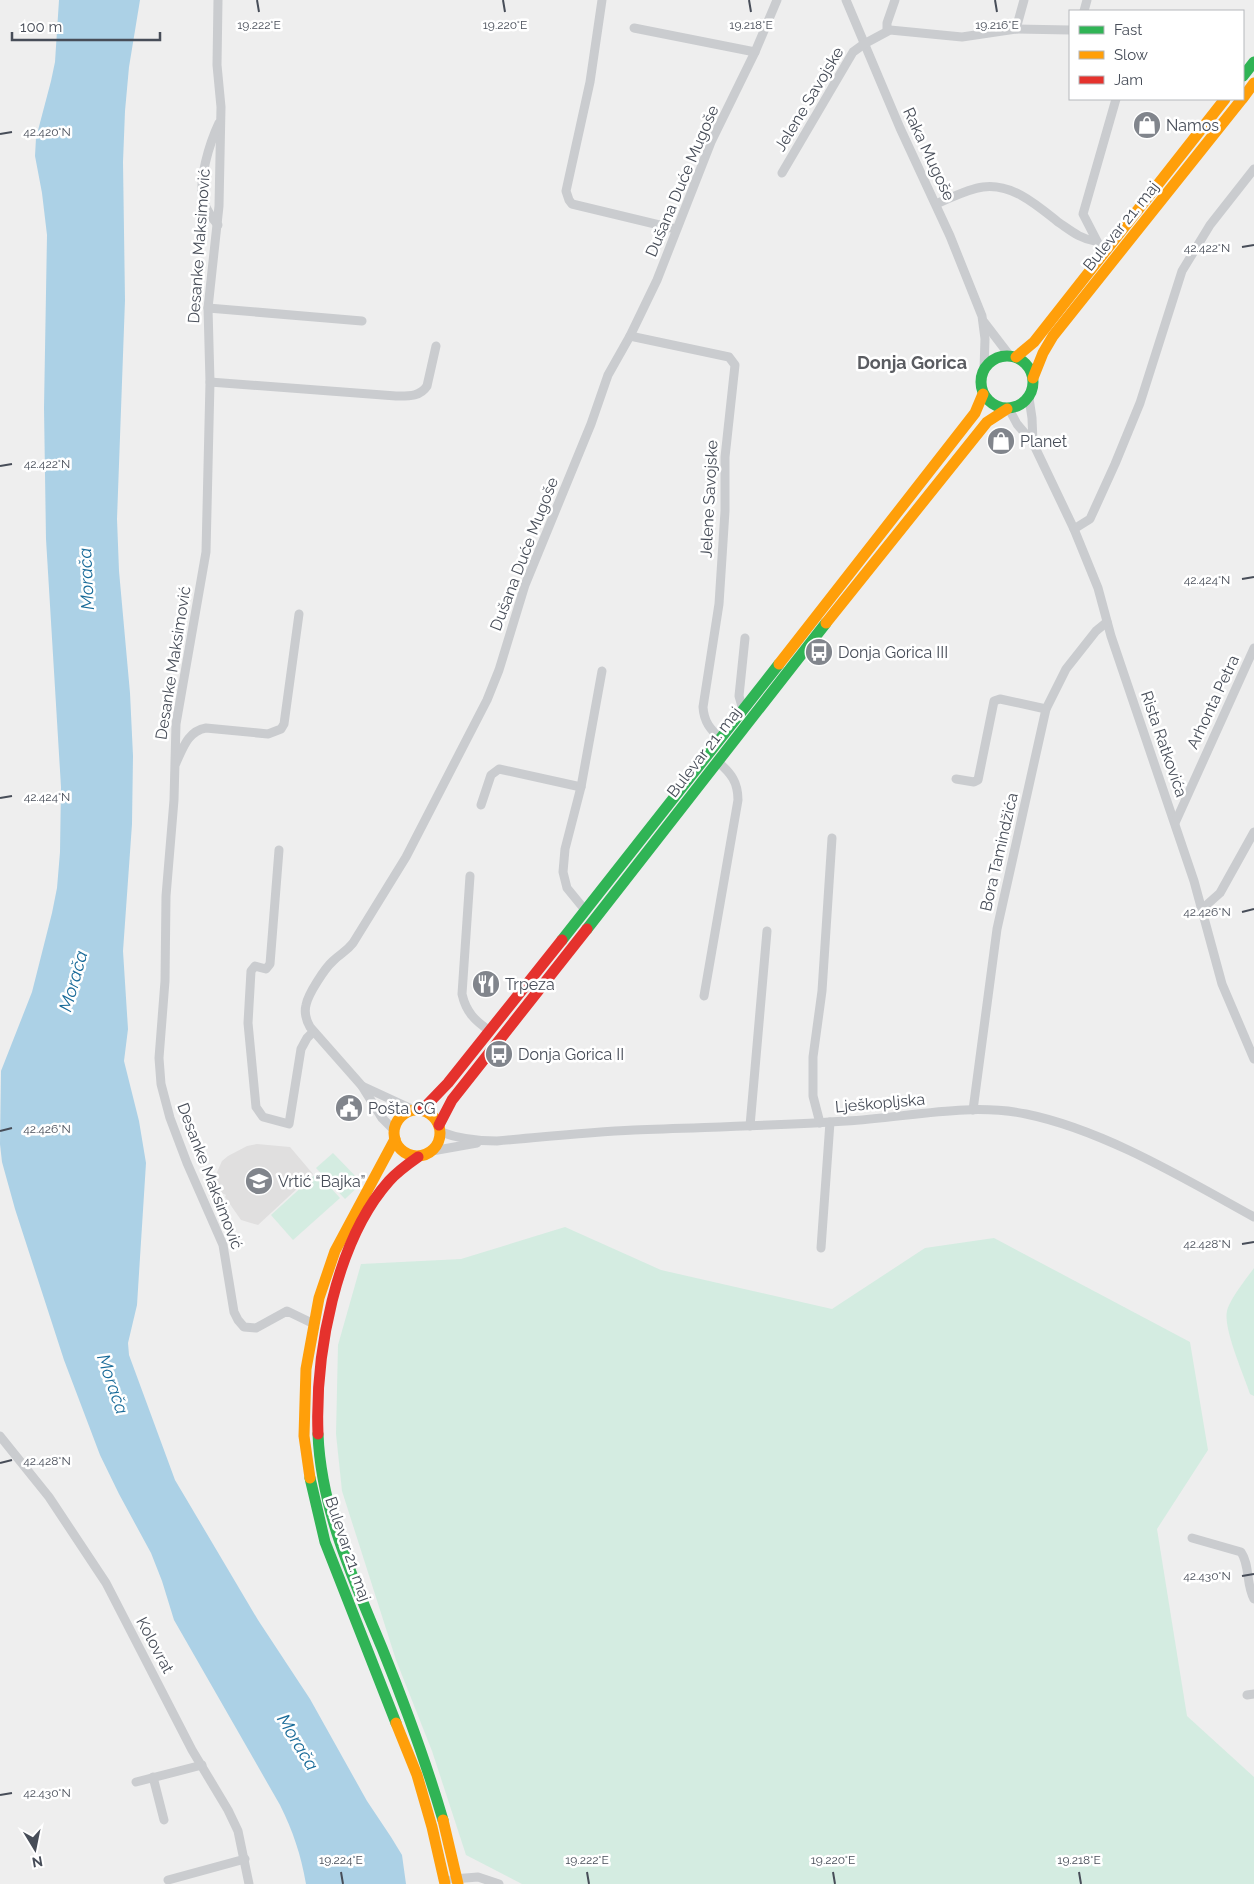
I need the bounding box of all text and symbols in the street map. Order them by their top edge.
scale bar [12,10,160,42]
legend [1069,10,1244,100]
text: 100 m [20,18,62,36]
text: 19.222°E [237,18,281,32]
text: 19.220°E [483,18,527,32]
text: 19.218°E [729,18,773,32]
text: 19.216°E [975,18,1019,32]
text: Fast [1114,21,1142,39]
street label: Jelene Savojske [770,43,848,155]
text: Slow [1114,46,1148,64]
text: Jam [1114,71,1143,89]
street label: Dušana Duće Mugoše [641,102,723,260]
street label: Raka Mugoše [899,105,959,203]
shop icon: Namos [1132,110,1162,140]
place label: Namos [1166,116,1219,135]
text: 42.420°N [23,125,71,139]
street label: Desanke Maksimović [184,168,214,324]
street label: Bulevar 21. maj [1079,178,1163,274]
text: 42.422°N [1184,241,1230,255]
district label: Donja Gorica [857,352,967,373]
shop icon: Planet [986,426,1016,456]
place label: Planet [1020,432,1068,451]
street label: Jelene Savojske [696,439,722,559]
text: 42.422°N [24,457,70,471]
street label: Dušana Duće Mugoše [486,475,562,633]
water label: Morača [74,547,98,611]
text: 42.424°N [1184,573,1230,587]
street label: Desanke Maksimović [151,585,195,741]
bus stop icon: Donja Gorica III [804,637,834,667]
place label: Donja Gorica III [838,643,948,662]
street label: Arhonta Petra [1183,652,1243,752]
street label: Rista Ratkovića [1137,688,1191,800]
street label: Bulevar 21. maj [663,703,745,801]
text: 42.424°N [24,790,70,804]
street label: Bora Tamindžića [976,791,1022,913]
text: 42.426°N [1183,905,1231,919]
water label: Morača [54,948,92,1014]
restaurant icon: Trpeza [471,969,501,999]
place label: Trpeza [505,975,555,994]
bus stop icon: Donja Gorica II [484,1039,514,1069]
place label: Donja Gorica II [518,1045,624,1064]
street label: Lješkopljska [834,1090,926,1116]
public building icon: Pošta CG [334,1093,364,1123]
place label: Pošta CG [368,1099,436,1118]
street label: Desanke Maksimović [173,1100,247,1252]
text: 42.426°N [23,1122,71,1136]
school or university icon: Vrtić “Bajka” [244,1166,274,1196]
place label: Vrtić “Bajka” [278,1172,365,1191]
text: 42.428°N [1183,1237,1231,1251]
water label: Morača [93,1351,133,1417]
text: 42.428°N [23,1454,71,1468]
street label: Bulevar 21. maj [321,1494,375,1604]
text: 42.430°N [1183,1569,1231,1583]
street label: Kolovrat [132,1614,178,1677]
water label: Morača [273,1710,323,1774]
text: 42.430°N [23,1786,71,1800]
north arrow [10,1824,60,1874]
text: N [31,1853,44,1871]
text: 19.224°E [319,1853,363,1867]
text: 19.222°E [565,1853,609,1867]
text: 19.220°E [811,1853,855,1867]
text: 19.218°E [1057,1853,1101,1867]

